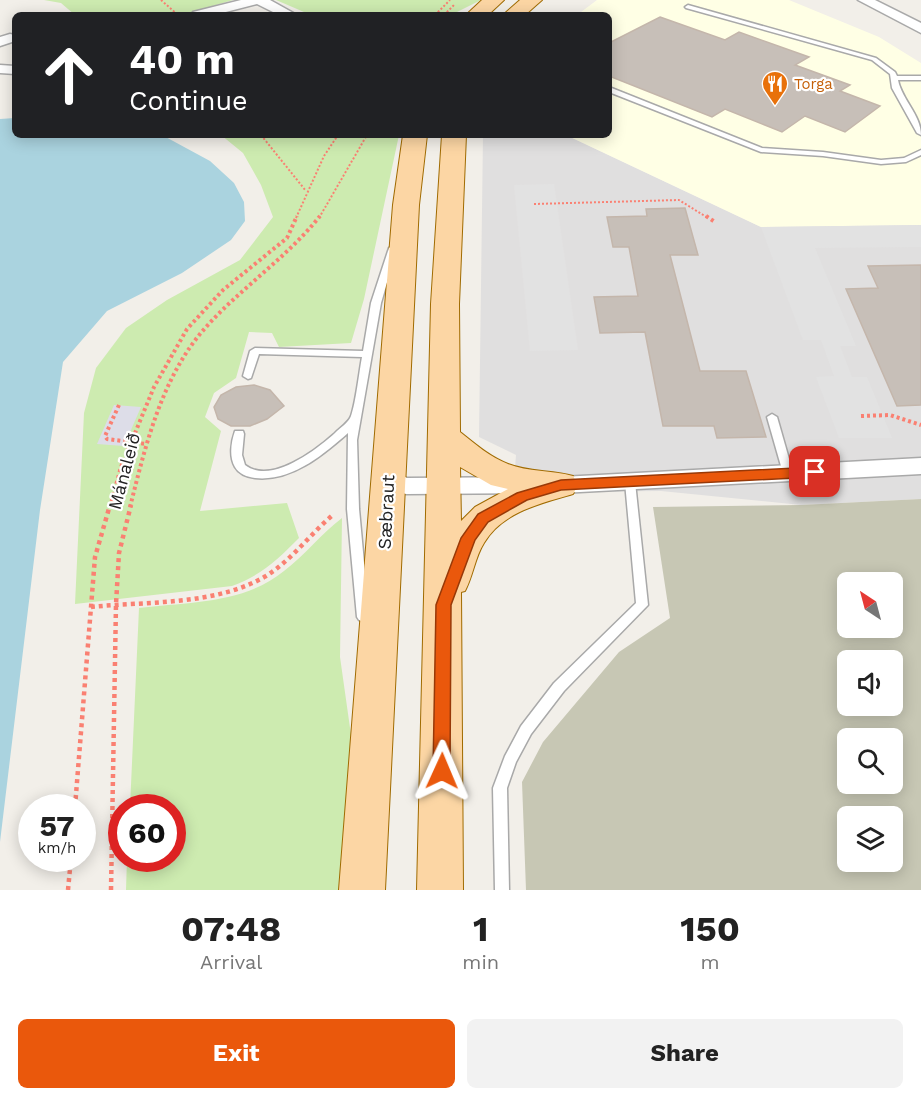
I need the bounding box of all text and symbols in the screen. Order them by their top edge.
text: 40 m [129,35,235,84]
icon: ahead [30,36,108,114]
restaurant icon: Torga [760,69,790,107]
place label: Torga [794,75,833,93]
text: Continue [129,85,248,117]
street label: Mánaleið [104,430,144,512]
pin [789,446,840,497]
icon: arrive [798,455,831,488]
street label: Sæbraut [374,474,398,550]
north arrow [837,572,903,638]
map controls [837,572,903,872]
button: sound [837,650,903,716]
button: search [837,728,903,794]
position arrow [410,739,474,803]
speed limit sign: 60 [108,794,186,872]
button: layers [837,806,903,872]
text: 57 [40,808,74,843]
text: km/h [38,839,76,857]
text: 07:48 [181,908,281,950]
text: 1 [473,908,489,950]
text: 150 [680,908,740,950]
text: Arrival [200,950,262,974]
text: min [462,950,499,974]
text: m [701,950,720,974]
button: Exit [18,1019,455,1088]
button: Share [467,1019,903,1088]

